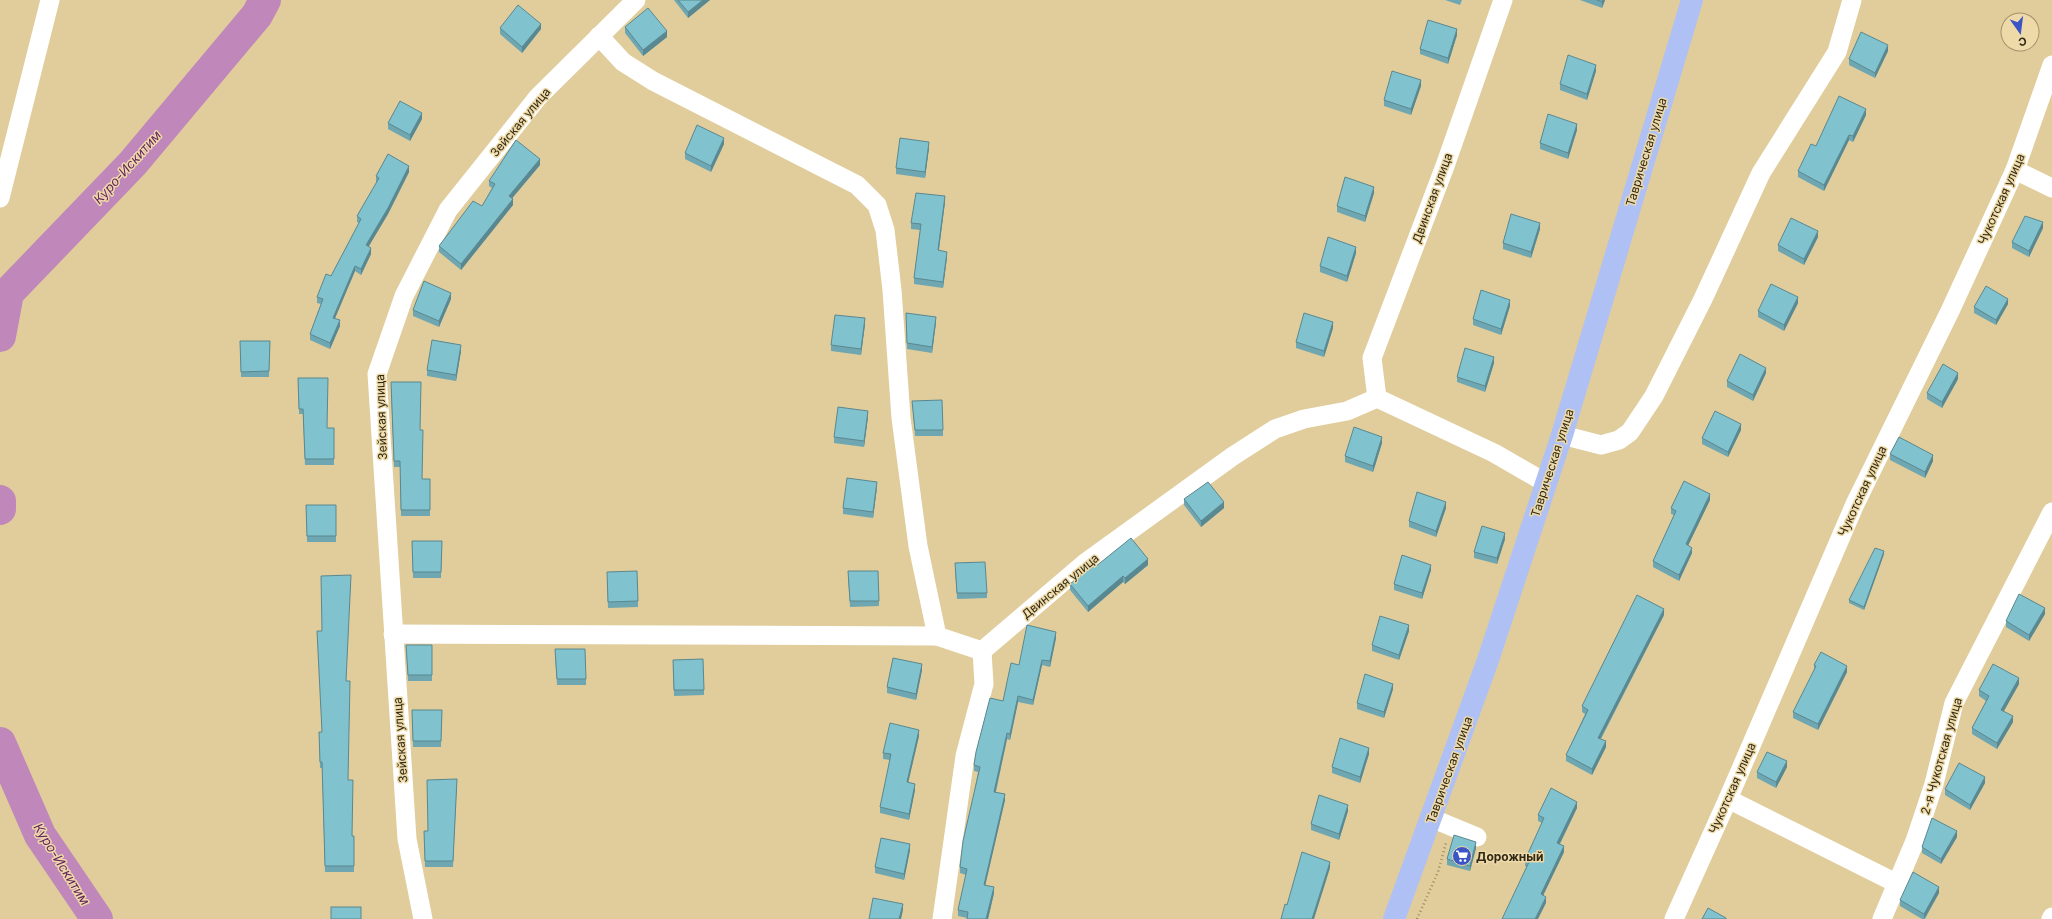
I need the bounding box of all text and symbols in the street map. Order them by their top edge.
north arrow [2000,12,2040,52]
text: С [2017,34,2028,49]
street label: Зейская улица [487,84,553,160]
street label: Таврическая улица [1622,96,1670,208]
water label: Куро-Искитим [90,127,164,207]
street label: Двинская улица [1409,151,1455,245]
street label: Чукотская улица [1974,151,2028,247]
street label: Зейская улица [372,374,390,460]
street label: Таврическая улица [1527,407,1577,519]
street label: Чукотская улица [1834,443,1890,539]
street label: Двинская улица [1018,550,1102,622]
street label: 2-я Чукотская улица [1917,696,1965,816]
street label: Зейская улица [390,697,410,783]
street label: Таврическая улица [1423,714,1475,826]
street label: Чукотская улица [1705,740,1759,836]
water label: Куро-Искитим [31,820,93,908]
supermarket icon: Дорожный [1451,845,1473,867]
place label: Дорожный [1476,849,1543,864]

